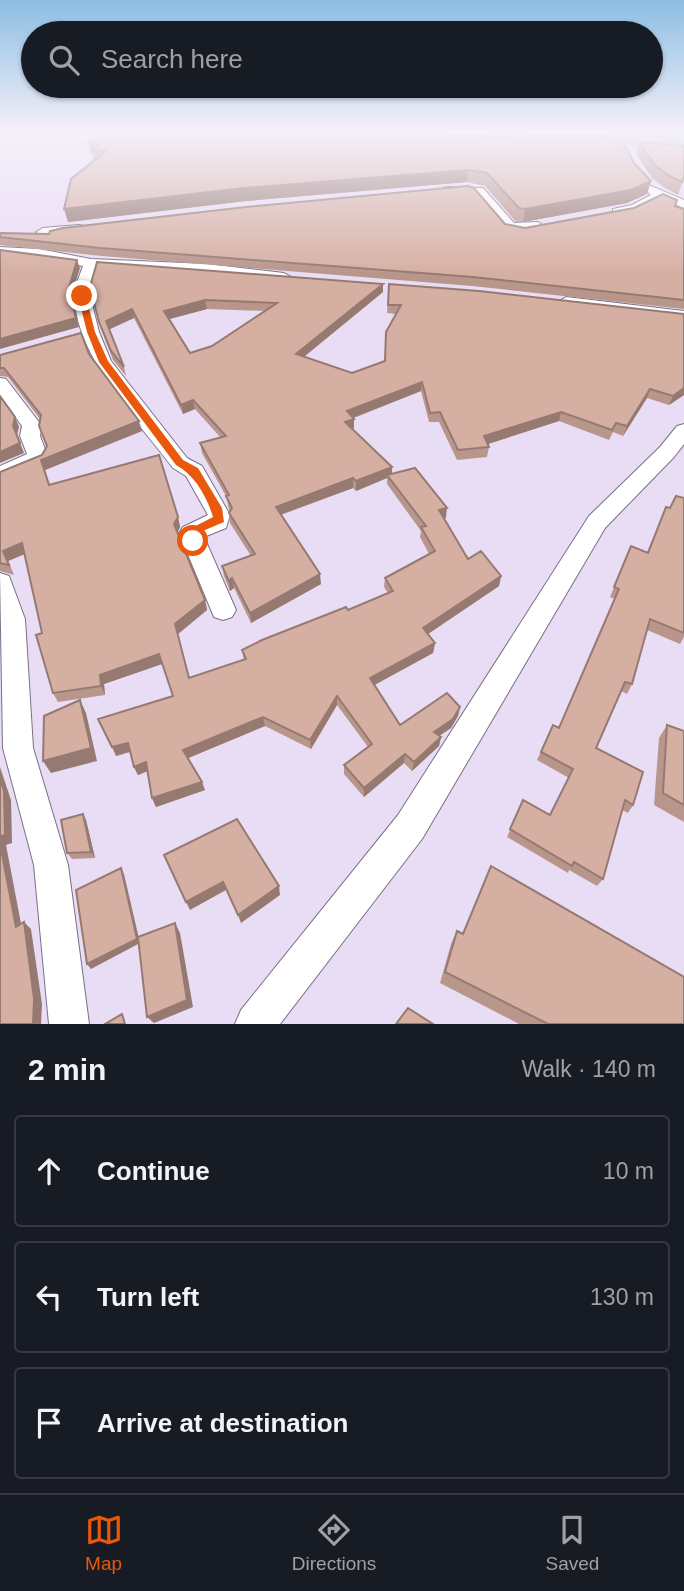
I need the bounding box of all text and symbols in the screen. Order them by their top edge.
search box [21,21,663,98]
icon: search [45,41,83,79]
text: Search here [101,44,243,74]
route end [66,280,97,311]
route start [177,525,208,556]
text: 2 min [28,1053,106,1086]
text: Walk · 140 m [521,1056,656,1082]
icon: ahead [30,1152,68,1190]
text: Continue [97,1156,210,1186]
text: 10 m [603,1158,654,1184]
icon: left [30,1278,68,1316]
text: Turn left [97,1282,199,1312]
text: 130 m [590,1284,654,1310]
icon: arrive [30,1404,68,1442]
text: Arrive at destination [97,1408,348,1438]
tab: Map [85,1511,123,1575]
tab: Directions [292,1511,376,1575]
tab: Saved [545,1511,599,1575]

